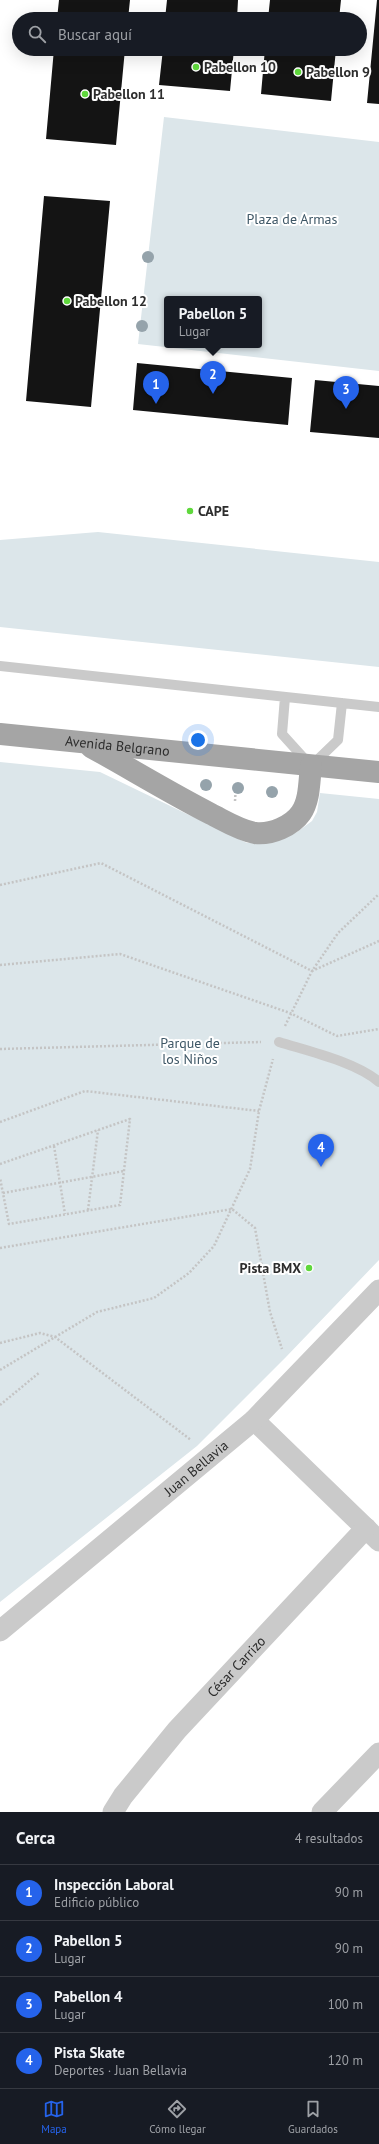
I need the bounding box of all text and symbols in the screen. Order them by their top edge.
search box [12,12,367,56]
icon: search [26,23,48,45]
text: Buscar aquí [58,25,132,44]
place label: Pabellon 10 [204,58,276,76]
marker: Pabellon 10 [191,62,201,72]
place label: Pabellon 9 [306,63,370,81]
marker: Pabellon 9 [293,67,303,77]
place label: Pabellon 11 [93,85,165,103]
marker: Pabellon 11 [80,89,90,99]
park label: Plaza de Armas [247,210,338,228]
place label: Pabellon 12 [75,292,147,310]
marker: Pabellon 12 [62,296,72,306]
popup [164,296,262,348]
text: Pabellon 5 [179,304,247,323]
text: Lugar [179,323,210,340]
pin: 2 [200,361,226,394]
pin: 1 [143,371,169,404]
pin: 3 [333,376,359,409]
place label: CAPE [198,502,229,520]
marker: CAPE [185,506,195,516]
your location [188,730,208,750]
street label: Avenida Belgrano [64,732,171,760]
park label: Parque de los Niños [160,1034,220,1068]
pin: 4 [308,1134,334,1167]
place label: Pista BMX [240,1259,301,1277]
marker: Pista BMX [304,1263,314,1273]
street label: Juan Bellavia [160,1436,232,1501]
street label: César Carrizo [203,1632,269,1701]
text: Cerca [16,1827,55,1849]
text: 4 resultados [295,1830,363,1847]
text: Inspección Laboral [54,1875,174,1894]
text: 1 [25,1884,33,1901]
text: 90 m [335,1884,363,1901]
text: Edificio público [54,1894,139,1911]
text: Pabellon 5 [54,1931,123,1950]
text: 2 [25,1940,33,1957]
text: 90 m [335,1940,363,1957]
text: Lugar [54,1950,85,1967]
text: Pabellon 4 [54,1987,123,2006]
text: 3 [25,1996,33,2013]
text: 100 m [328,1996,363,2013]
text: Lugar [54,2006,85,2023]
text: Pista Skate [54,2043,125,2062]
text: 4 [25,2052,33,2069]
text: 120 m [328,2052,363,2069]
text: Deportes · Juan Bellavia [54,2062,187,2079]
tab: Mapa [41,2098,67,2136]
tab: Cómo llegar [149,2098,206,2136]
tab: Guardados [288,2098,338,2136]

